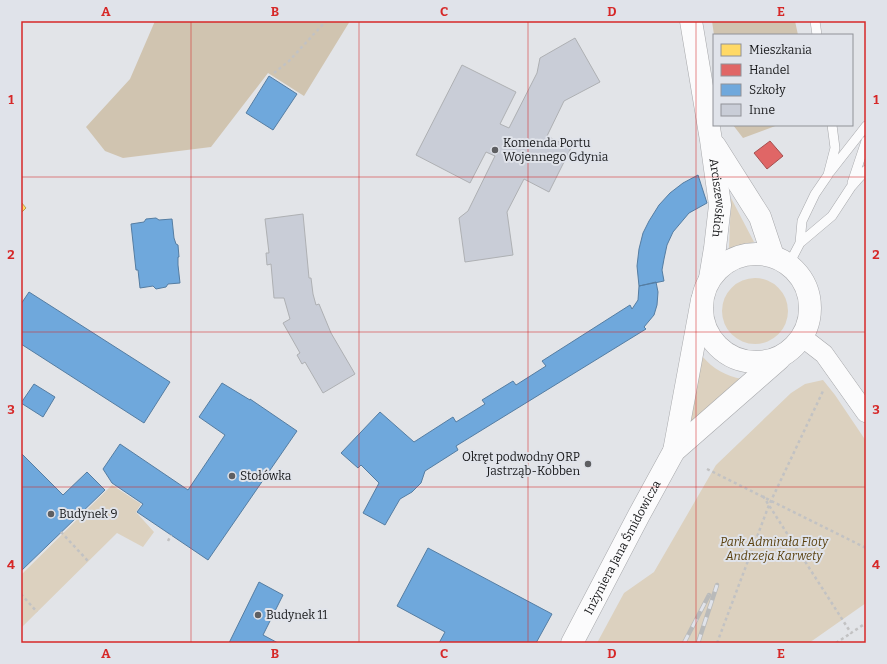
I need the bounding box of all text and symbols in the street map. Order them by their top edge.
text: A [101,4,111,19]
text: B [271,4,279,19]
text: C [440,4,448,19]
text: D [607,4,617,19]
text: E [777,4,785,19]
legend [713,34,853,126]
text: Mieszkania [749,43,812,57]
text: Handel [749,63,790,77]
text: Szkoły [749,83,786,97]
text: 1 [8,92,14,107]
text: 1 [873,92,879,107]
text: Inne [749,103,775,117]
place label: Komenda Portu Wojennego Gdynia [503,136,609,164]
marker: Komenda Portu Wojennego Gdynia [490,145,500,155]
street label: Arciszewskich [707,157,727,239]
text: 2 [7,247,15,262]
text: 2 [872,247,880,262]
text: 3 [7,402,15,417]
text: 3 [872,402,880,417]
place label: Okręt podwodny ORP Jastrząb-Kobben [462,450,580,478]
marker: Okręt podwodny ORP Jastrząb-Kobben [583,459,593,469]
place label: Stołówka [240,469,292,483]
marker: Stołówka [227,471,237,481]
street label: Inżyniera Jana Śmidowicza [581,478,664,617]
place label: Budynek 9 [59,507,118,521]
marker: Budynek 9 [46,509,56,519]
park label: Park Admirała Floty Andrzeja Karwety [720,535,829,563]
text: 4 [7,557,15,572]
text: 4 [872,557,880,572]
place label: Budynek 11 [266,608,327,622]
marker: Budynek 11 [253,610,263,620]
text: A [101,646,111,661]
text: B [271,646,279,661]
text: C [440,646,448,661]
text: D [607,646,617,661]
text: E [777,646,785,661]

